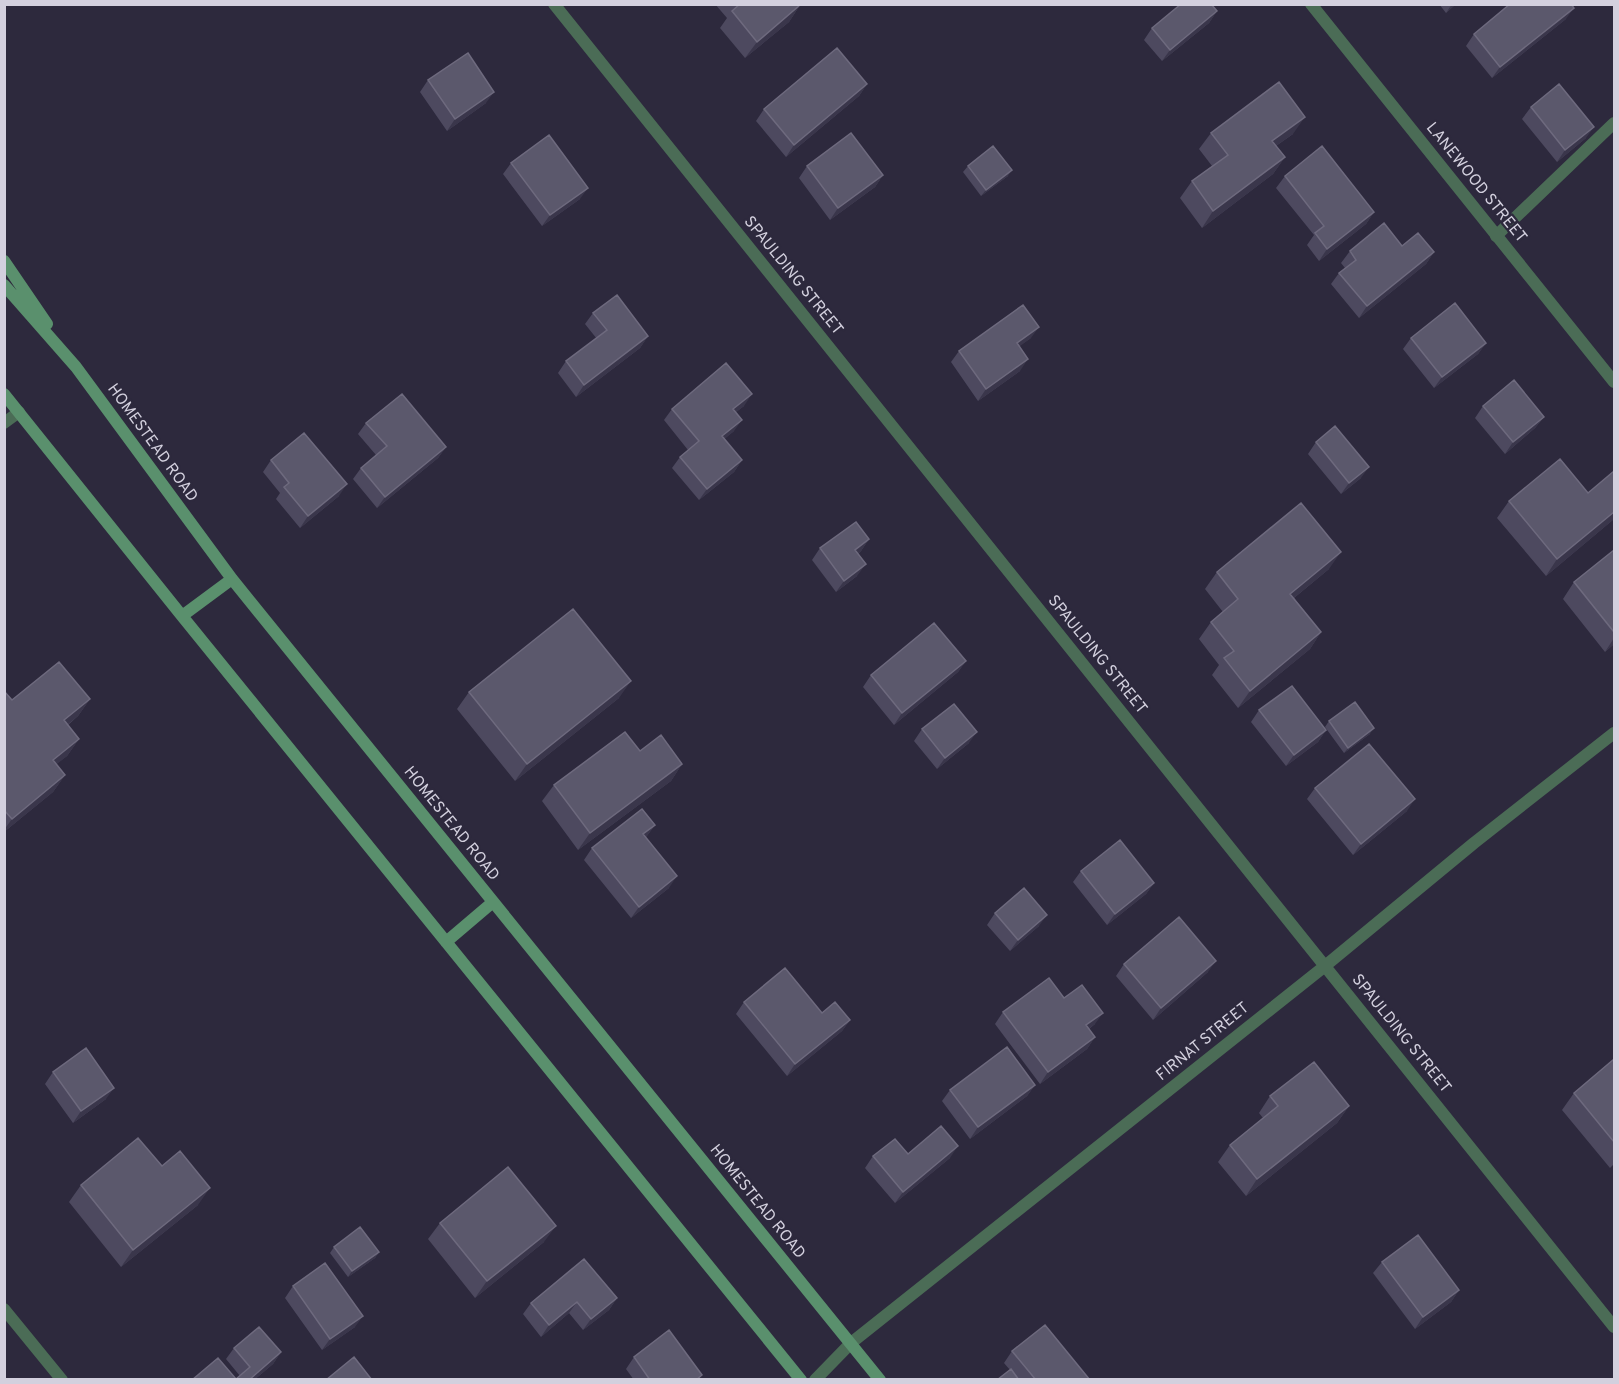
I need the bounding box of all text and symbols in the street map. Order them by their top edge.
street label: LANEWOOD STREET [1421,119,1531,247]
street label: SPAULDING STREET [739,213,847,339]
street label: HOMESTEAD ROAD [102,380,202,506]
street label: SPAULDING STREET [1043,592,1151,718]
street label: HOMESTEAD ROAD [399,763,503,885]
street label: SPAULDING STREET [1347,971,1455,1097]
street label: FIRNAT STREET [1152,998,1254,1086]
street label: HOMESTEAD ROAD [705,1141,809,1263]

